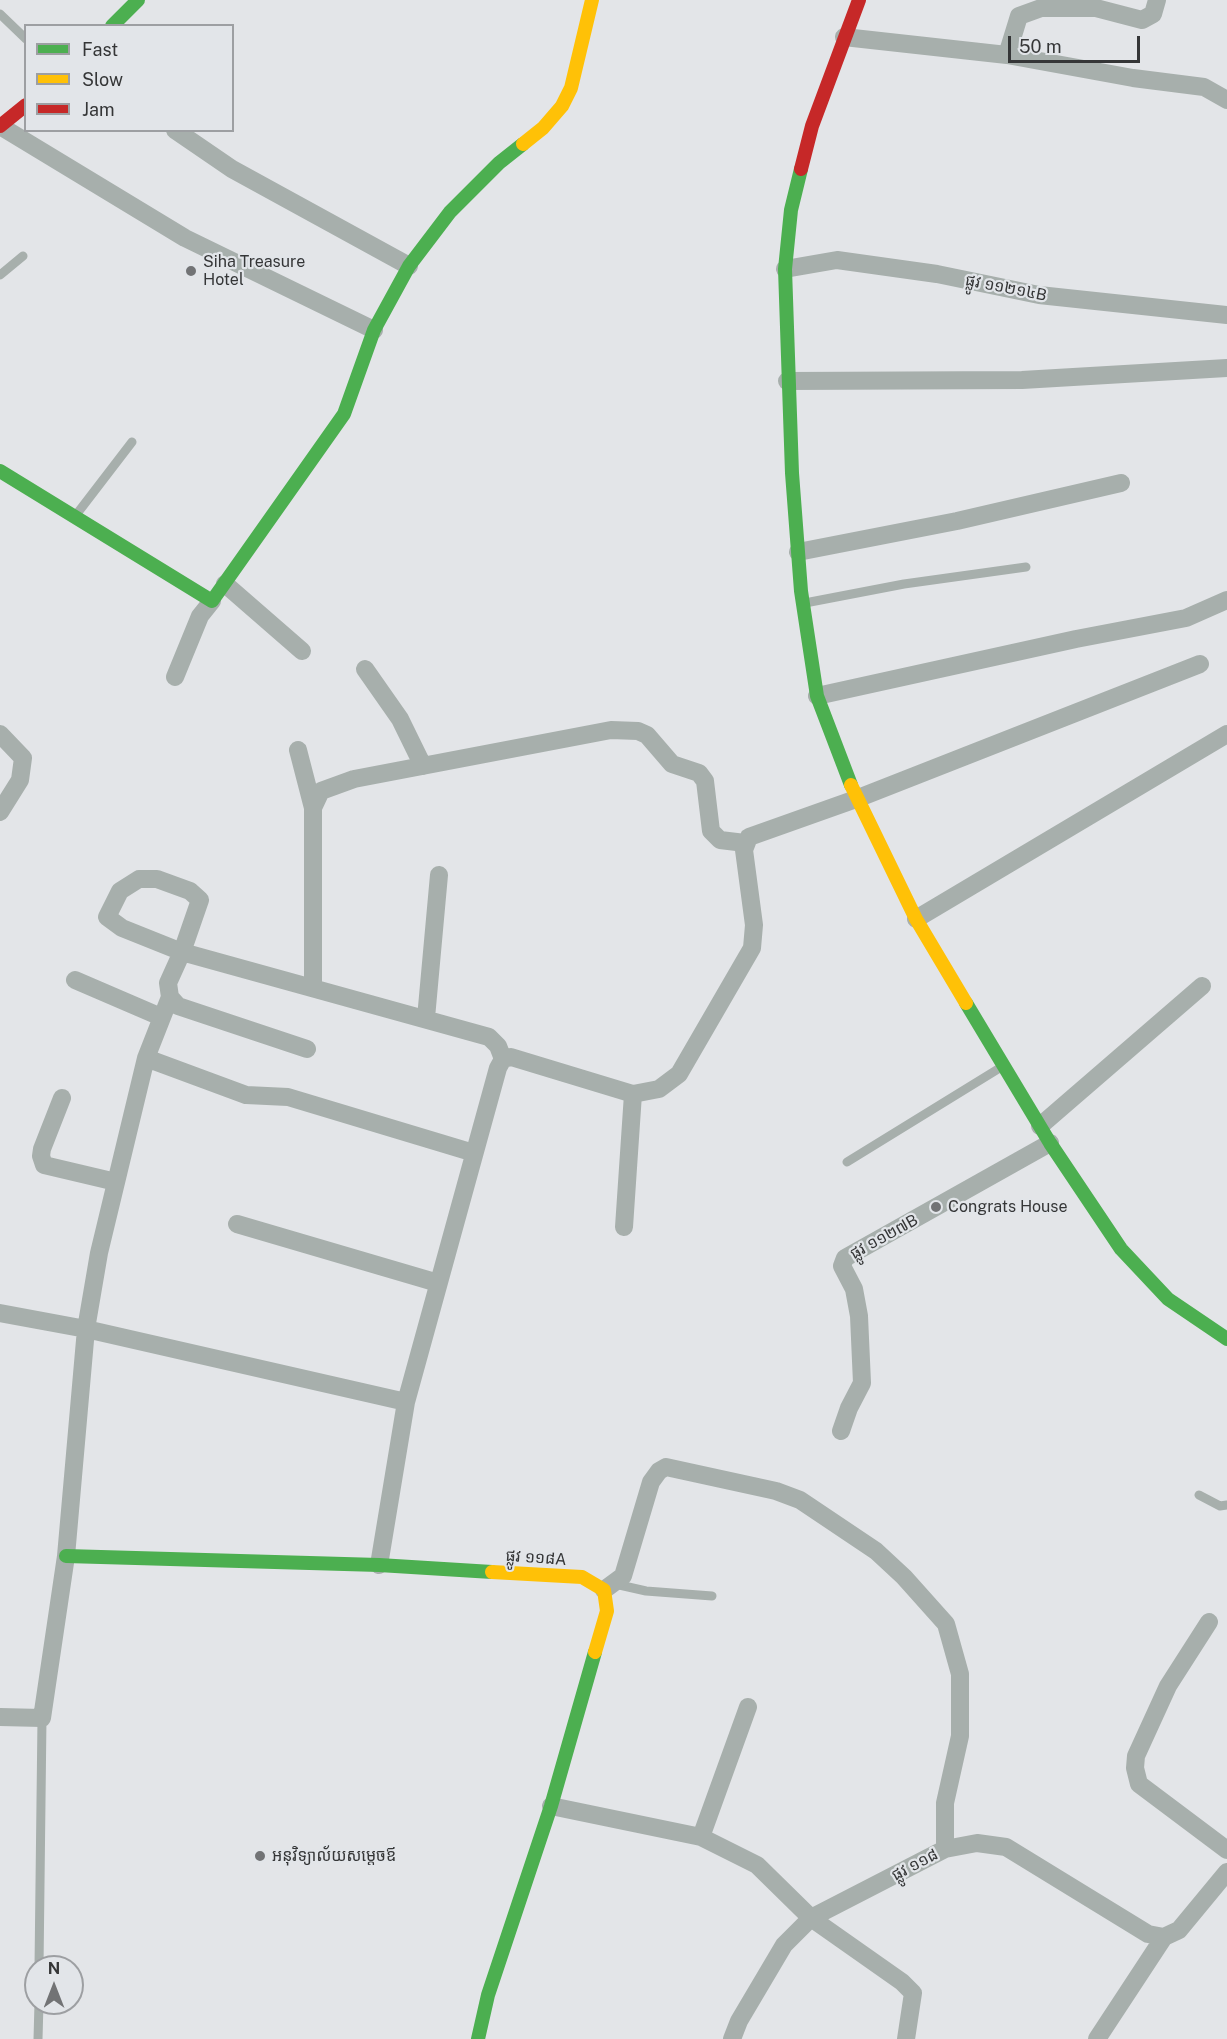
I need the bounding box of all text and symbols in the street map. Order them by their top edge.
legend [24,24,234,132]
scale bar [1011,24,1143,62]
text: 50 m [1019,36,1062,57]
text: Fast [82,39,118,60]
text: Slow [82,69,123,90]
text: Jam [82,99,115,120]
place label: Siha Treasure Hotel [203,252,305,290]
marker: Siha Treasure Hotel [184,264,198,278]
street label: ផ្លូវ ១១២១៤B [964,271,1048,305]
place label: Congrats House [948,1197,1067,1217]
marker: Congrats House [929,1200,943,1214]
street label: ផ្លូវ ១១២៧B [847,1210,921,1264]
street label: ផ្លូវ ១១៨A [505,1546,567,1570]
street label: ផ្លូវ ១១៨ [889,1845,941,1885]
place label: អនុវិទ្យាល័យសម្តេចឪ [272,1846,396,1866]
marker: អនុវិទ្យាល័យសម្តេចឪ [253,1849,267,1863]
north arrow [24,1955,84,2015]
text: N [48,1959,60,1978]

